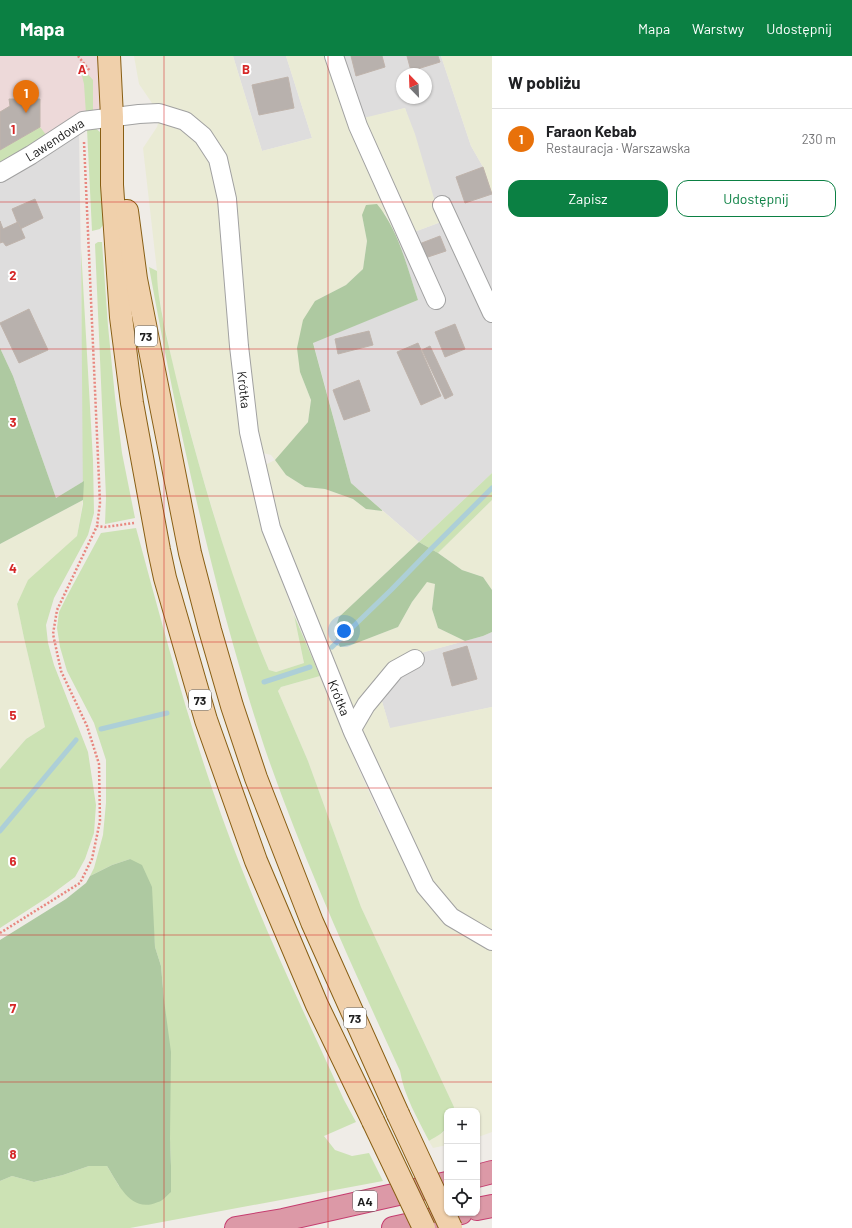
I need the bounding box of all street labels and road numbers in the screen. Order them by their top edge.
street label: Lawendowa [22,115,87,165]
road number: 73 [135,326,157,346]
street label: Krótka [234,370,254,409]
street label: Krótka [325,677,354,718]
road number: 73 [189,690,211,710]
road number: 73 [344,1008,366,1028]
road number: A4 [353,1191,377,1211]

